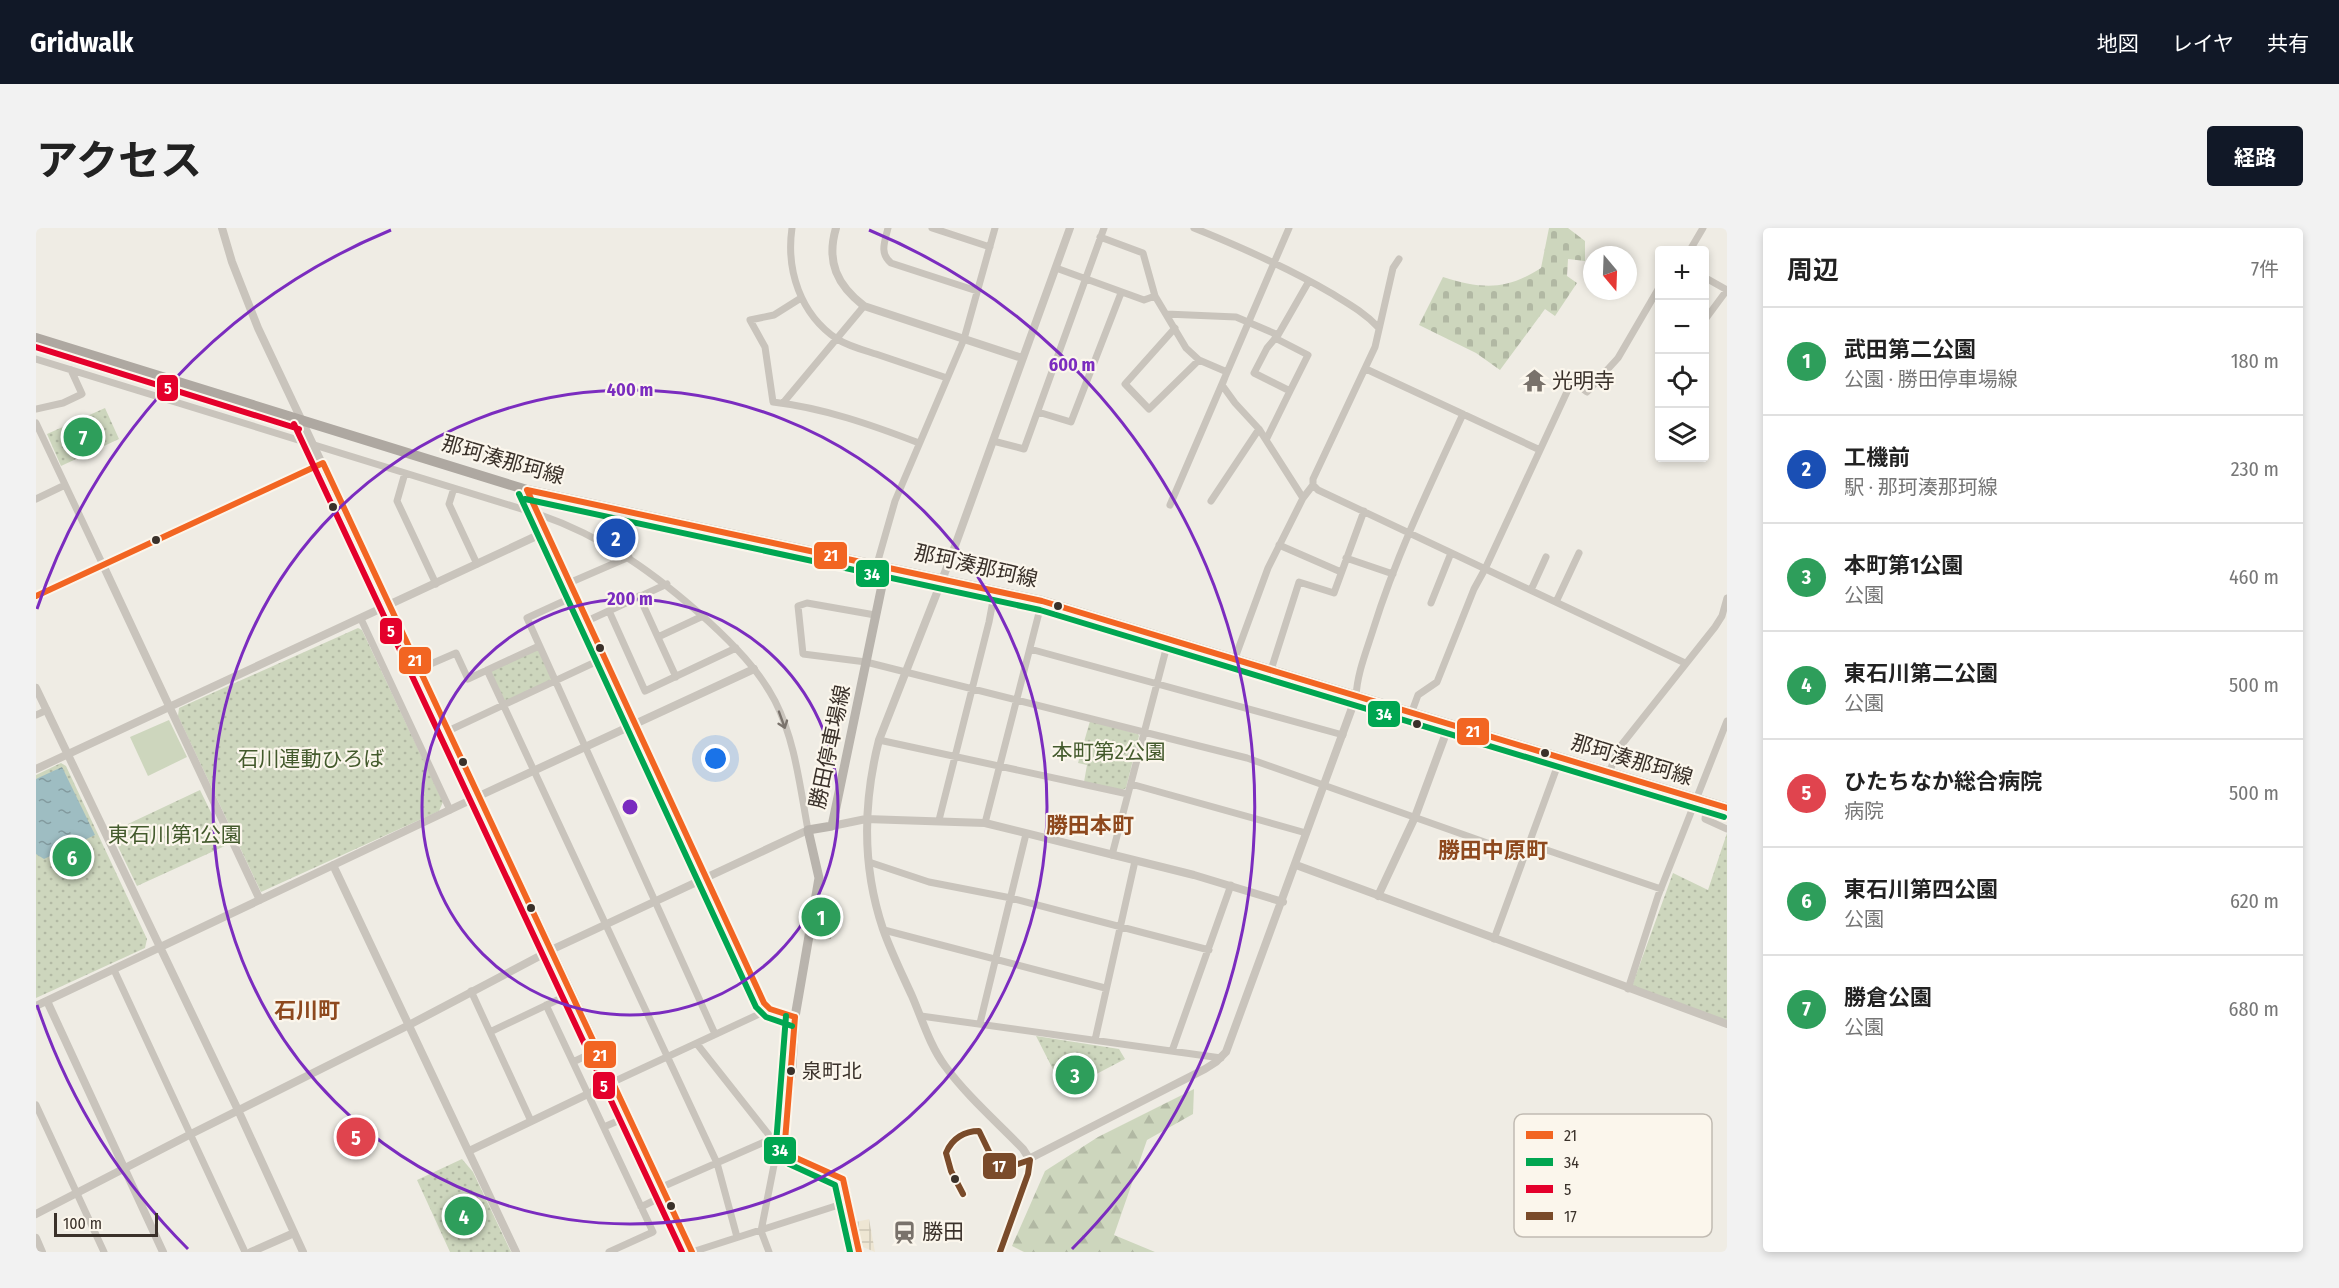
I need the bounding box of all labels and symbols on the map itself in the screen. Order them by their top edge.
north arrow [1583,246,1637,300]
text: 600 m [1049,354,1095,376]
temple icon: 光明寺 [1521,368,1547,394]
place label: 光明寺 [1552,368,1615,394]
line badge: 5 [156,374,179,402]
text: 5 [164,379,172,398]
text: 400 m [607,379,653,401]
pin: 7 [64,414,102,460]
street label: 那珂湊那珂線 [439,430,567,490]
unlabelled marker [327,501,339,513]
pin: 2 [596,516,636,560]
unlabelled marker [150,534,162,546]
street label: 那珂湊那珂線 [912,539,1040,593]
line badge: 21 [813,541,848,570]
text: 21 [823,546,838,565]
line badge: 34 [855,559,890,588]
text: 34 [863,565,880,584]
text: 200 m [606,588,653,610]
unlabelled marker [1052,600,1064,612]
line badge: 5 [379,617,403,645]
text: 5 [387,622,395,641]
unlabelled marker [594,642,606,654]
line badge: 21 [398,646,432,675]
text: 21 [407,651,422,670]
street label: 勝田停車場線 [804,683,856,811]
line badge: 34 [1367,700,1401,728]
text: 34 [1375,705,1392,724]
one-way arrow [778,710,789,729]
line badge: 21 [1456,717,1490,746]
unlabelled marker [1411,718,1423,730]
text: 21 [1465,722,1480,741]
street label: 那珂湊那珂線 [1568,729,1696,791]
park label: 本町第2公園 [1052,739,1166,765]
your location [701,744,730,773]
park label: 石川運動ひろば [238,746,385,772]
unlabelled marker [1539,747,1551,759]
unlabelled marker [457,756,469,768]
centre of rings [620,797,640,817]
district label: 勝田本町 [1046,812,1134,839]
park label: 東石川第1公園 [108,822,242,848]
pin: 6 [52,834,92,880]
district label: 勝田中原町 [1438,837,1548,864]
pin: 1 [802,894,840,940]
unlabelled marker [525,902,537,914]
district label: 石川町 [274,997,340,1024]
line badge: 21 [583,1040,617,1069]
text: 21 [592,1046,607,1065]
pin: 3 [1056,1052,1094,1098]
place label: 泉町北 [802,1059,862,1083]
marker: 泉町北 [785,1065,797,1077]
line badge: 5 [592,1071,616,1100]
text: 5 [600,1077,608,1096]
pin: 5 [336,1114,376,1160]
legend [1514,1114,1712,1237]
text: 21 [1564,1126,1577,1145]
line badge: 34 [763,1136,797,1165]
text: 34 [771,1141,788,1160]
line badge: 17 [982,1152,1017,1180]
text: 34 [1564,1153,1579,1172]
text: 17 [992,1157,1006,1176]
unlabelled marker [949,1173,961,1185]
text: 5 [1564,1180,1571,1199]
pin: 4 [444,1194,484,1238]
unlabelled marker [665,1200,677,1212]
text: 17 [1564,1207,1577,1226]
scale bar [54,1210,158,1238]
station icon: 勝田 [891,1219,917,1245]
place label: 勝田 [922,1219,964,1245]

